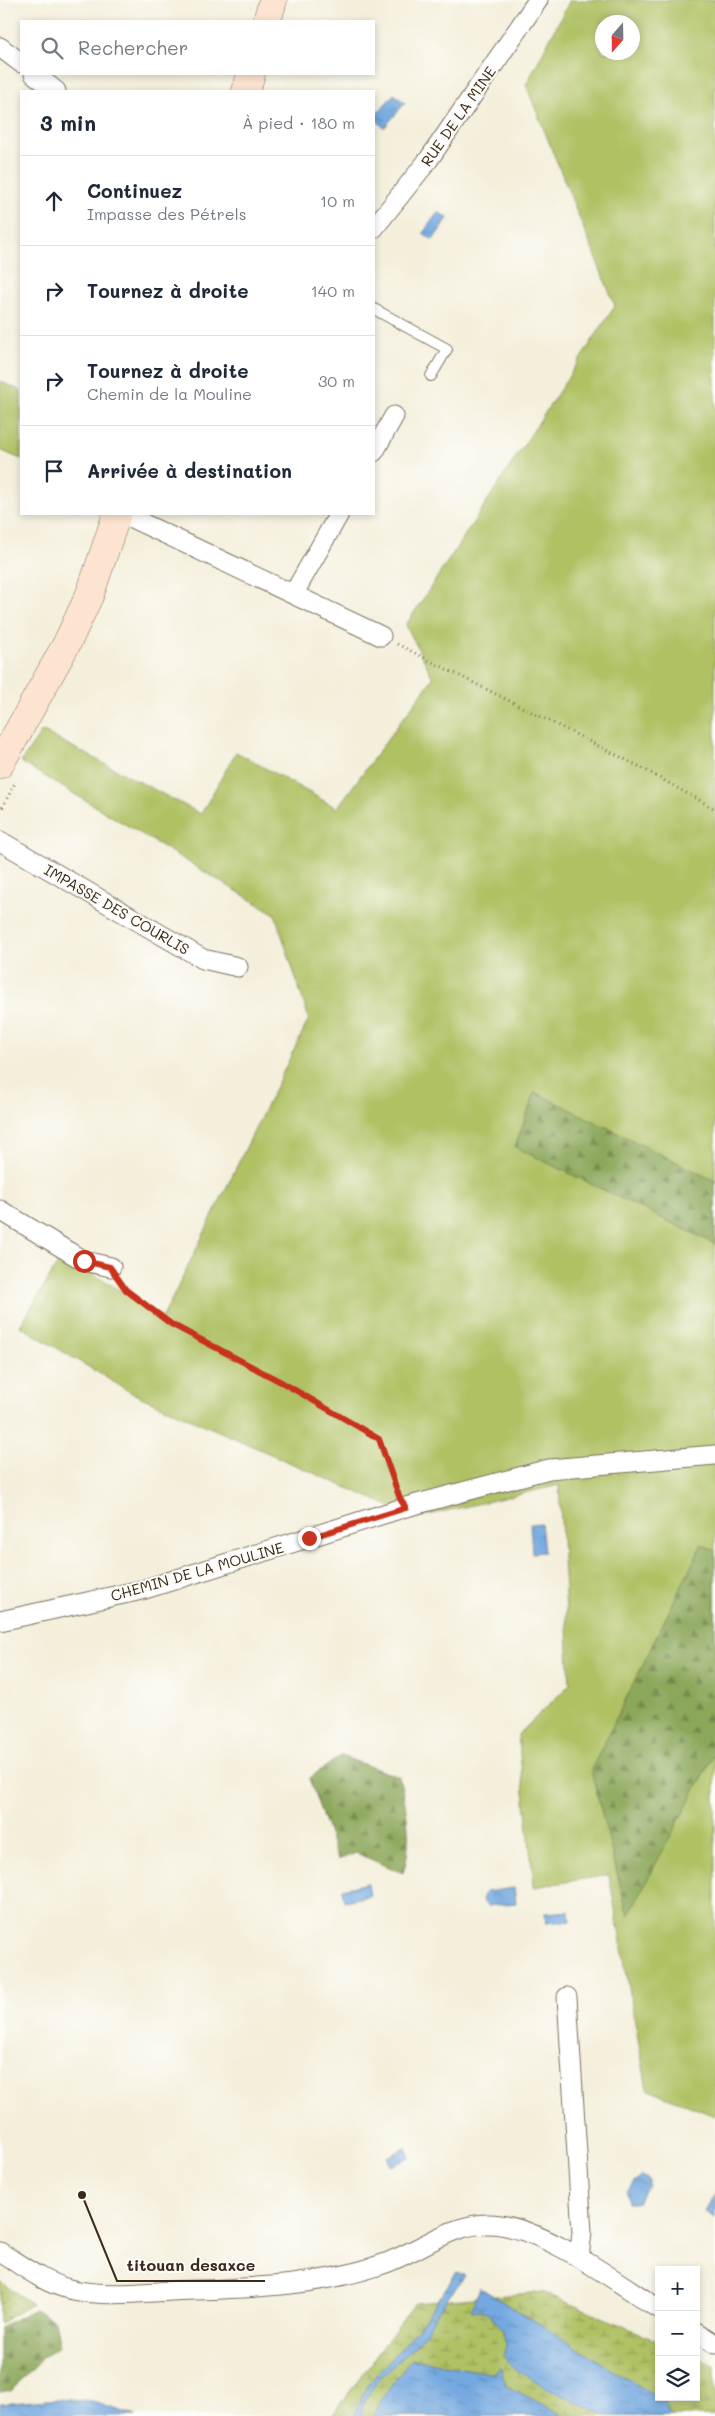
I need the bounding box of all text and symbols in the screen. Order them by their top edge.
north arrow [595,15,640,60]
search box [20,20,375,75]
icon: search [38,34,66,62]
text: Rechercher [78,35,188,60]
street label: RUE DE LA MINE [416,62,500,170]
text: 3 min [40,109,96,136]
text: À pied · 180 m [242,112,355,133]
text: Continuez [87,178,182,203]
icon: ahead [40,187,68,215]
text: 10 m [320,190,355,211]
text: Impasse des Pétrels [87,203,247,224]
icon: right [40,277,68,305]
text: Tournez à droite [87,278,249,303]
text: 140 m [311,280,355,301]
text: Tournez à droite [87,358,249,383]
icon: right [40,367,68,395]
text: 30 m [318,370,355,391]
text: Chemin de la Mouline [87,383,252,404]
icon: arrive [40,457,68,485]
text: Arrivée à destination [87,458,292,483]
street label: IMPASSE DES COURLIS [41,859,193,959]
route start [73,1250,96,1273]
route end [298,1527,321,1550]
street label: CHEMIN DE LA MOULINE [108,1537,286,1605]
callout: titouan desaxce [117,2250,265,2281]
text: titouan desaxce [127,2254,255,2275]
map controls [655,2266,700,2401]
button: + [655,2266,700,2311]
button: − [655,2311,700,2356]
button: layers [655,2356,700,2401]

